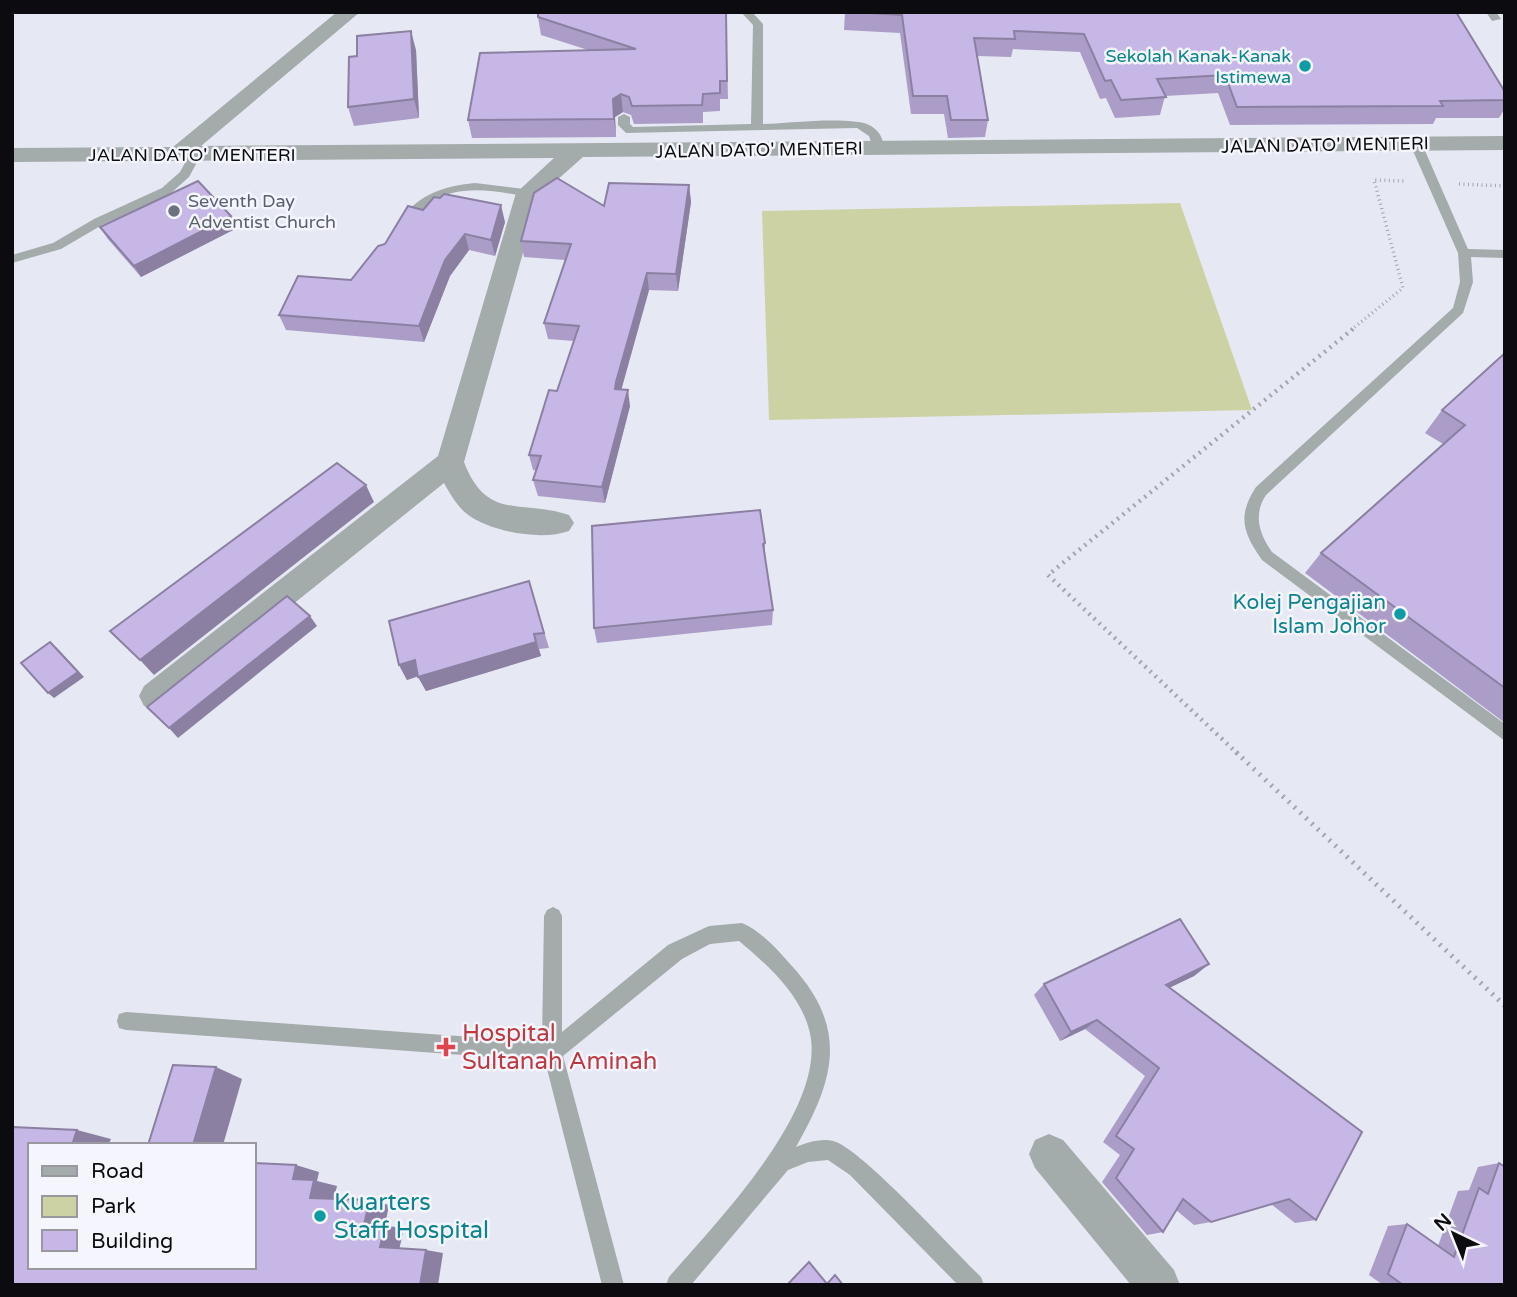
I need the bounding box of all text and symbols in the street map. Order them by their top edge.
place label: Sekolah Kanak-Kanak Istimewa [1105,45,1291,88]
marker: Sekolah Kanak-Kanak Istimewa [1297,58,1313,74]
street label: JALAN DATO' MENTERI [1221,132,1429,158]
street label: JALAN DATO' MENTERI [655,137,863,163]
street label: JALAN DATO' MENTERI [88,144,296,166]
place label: Seventh Day Adventist Church [188,190,336,233]
marker: Seventh Day Adventist Church [166,203,182,219]
place label: Kolej Pengajian Islam Johor [1233,590,1386,639]
marker: Kolej Pengajian Islam Johor [1392,606,1408,622]
place label: Hospital Sultanah Aminah [462,1019,657,1076]
marker: Hospital Sultanah Aminah [436,1037,456,1057]
legend [28,1143,256,1269]
text: Road [91,1159,144,1184]
place label: Kuarters Staff Hospital [334,1188,489,1245]
text: Park [91,1194,136,1219]
north arrow [1419,1199,1489,1269]
marker: Kuarters Staff Hospital [312,1208,328,1224]
text: N [1430,1209,1456,1236]
text: Building [91,1229,173,1254]

